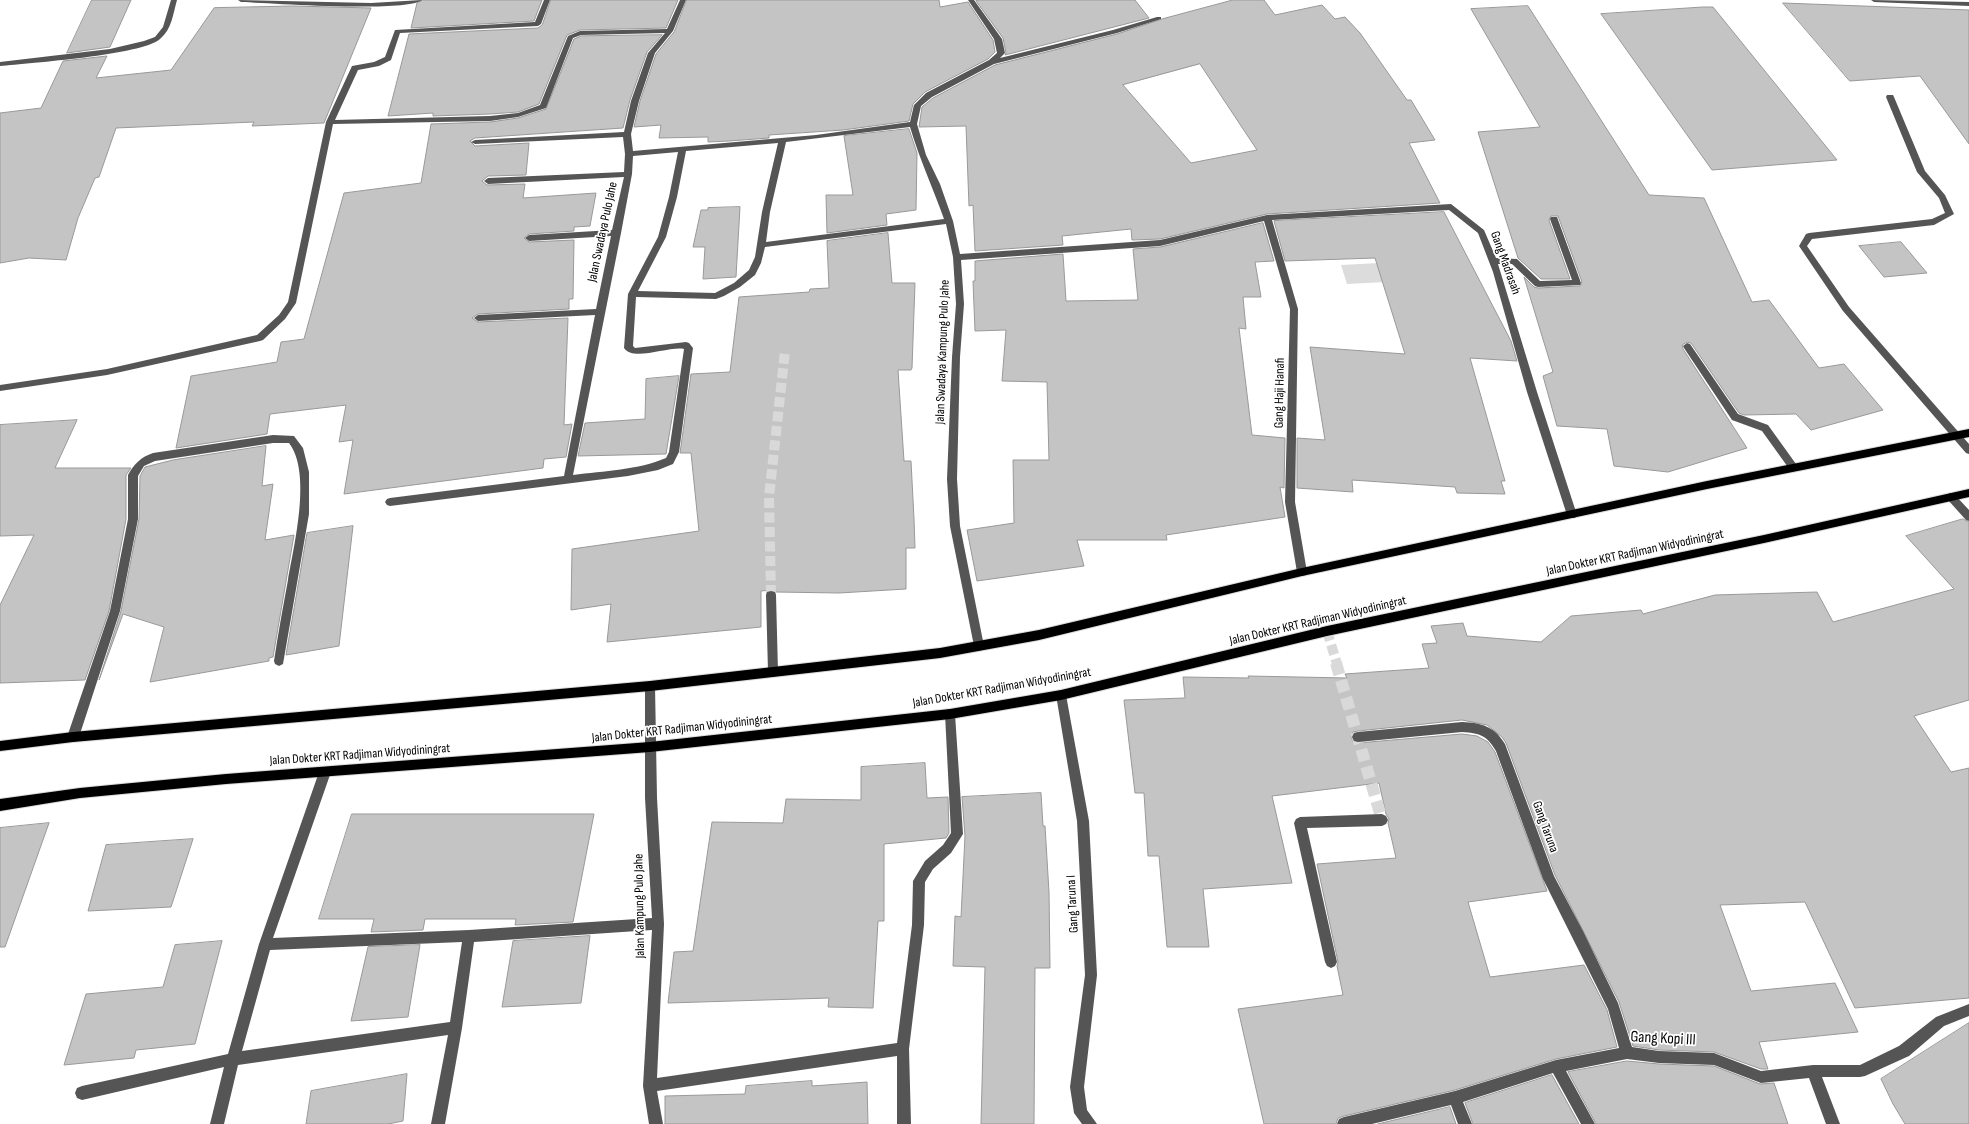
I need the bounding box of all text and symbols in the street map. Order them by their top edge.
street label: Jalan Swadaya Pulo Jahe [585,181,621,283]
street label: Gang Madrasah [1486,229,1524,297]
street label: Jalan Swadaya Kampung Pulo Jahe [933,279,953,425]
street label: Gang Haji Hanafi [1272,358,1288,428]
street label: Jalan Dokter KRT Radjiman Widyodiningrat [1545,527,1725,579]
street label: Jalan Dokter KRT Radjiman Widyodiningrat [1228,593,1408,649]
street label: Jalan Dokter KRT Radjiman Widyodiningrat [912,665,1092,711]
street label: Jalan Dokter KRT Radjiman Widyodiningrat [591,712,773,746]
street label: Jalan Dokter KRT Radjiman Widyodiningrat [269,741,451,769]
street label: Gang Taruna [1529,799,1561,855]
street label: Jalan Kampung Pulo Jahe [631,853,649,959]
street label: Gang Taruna I [1064,875,1082,933]
street label: Gang Kopi III [1630,1028,1696,1050]

